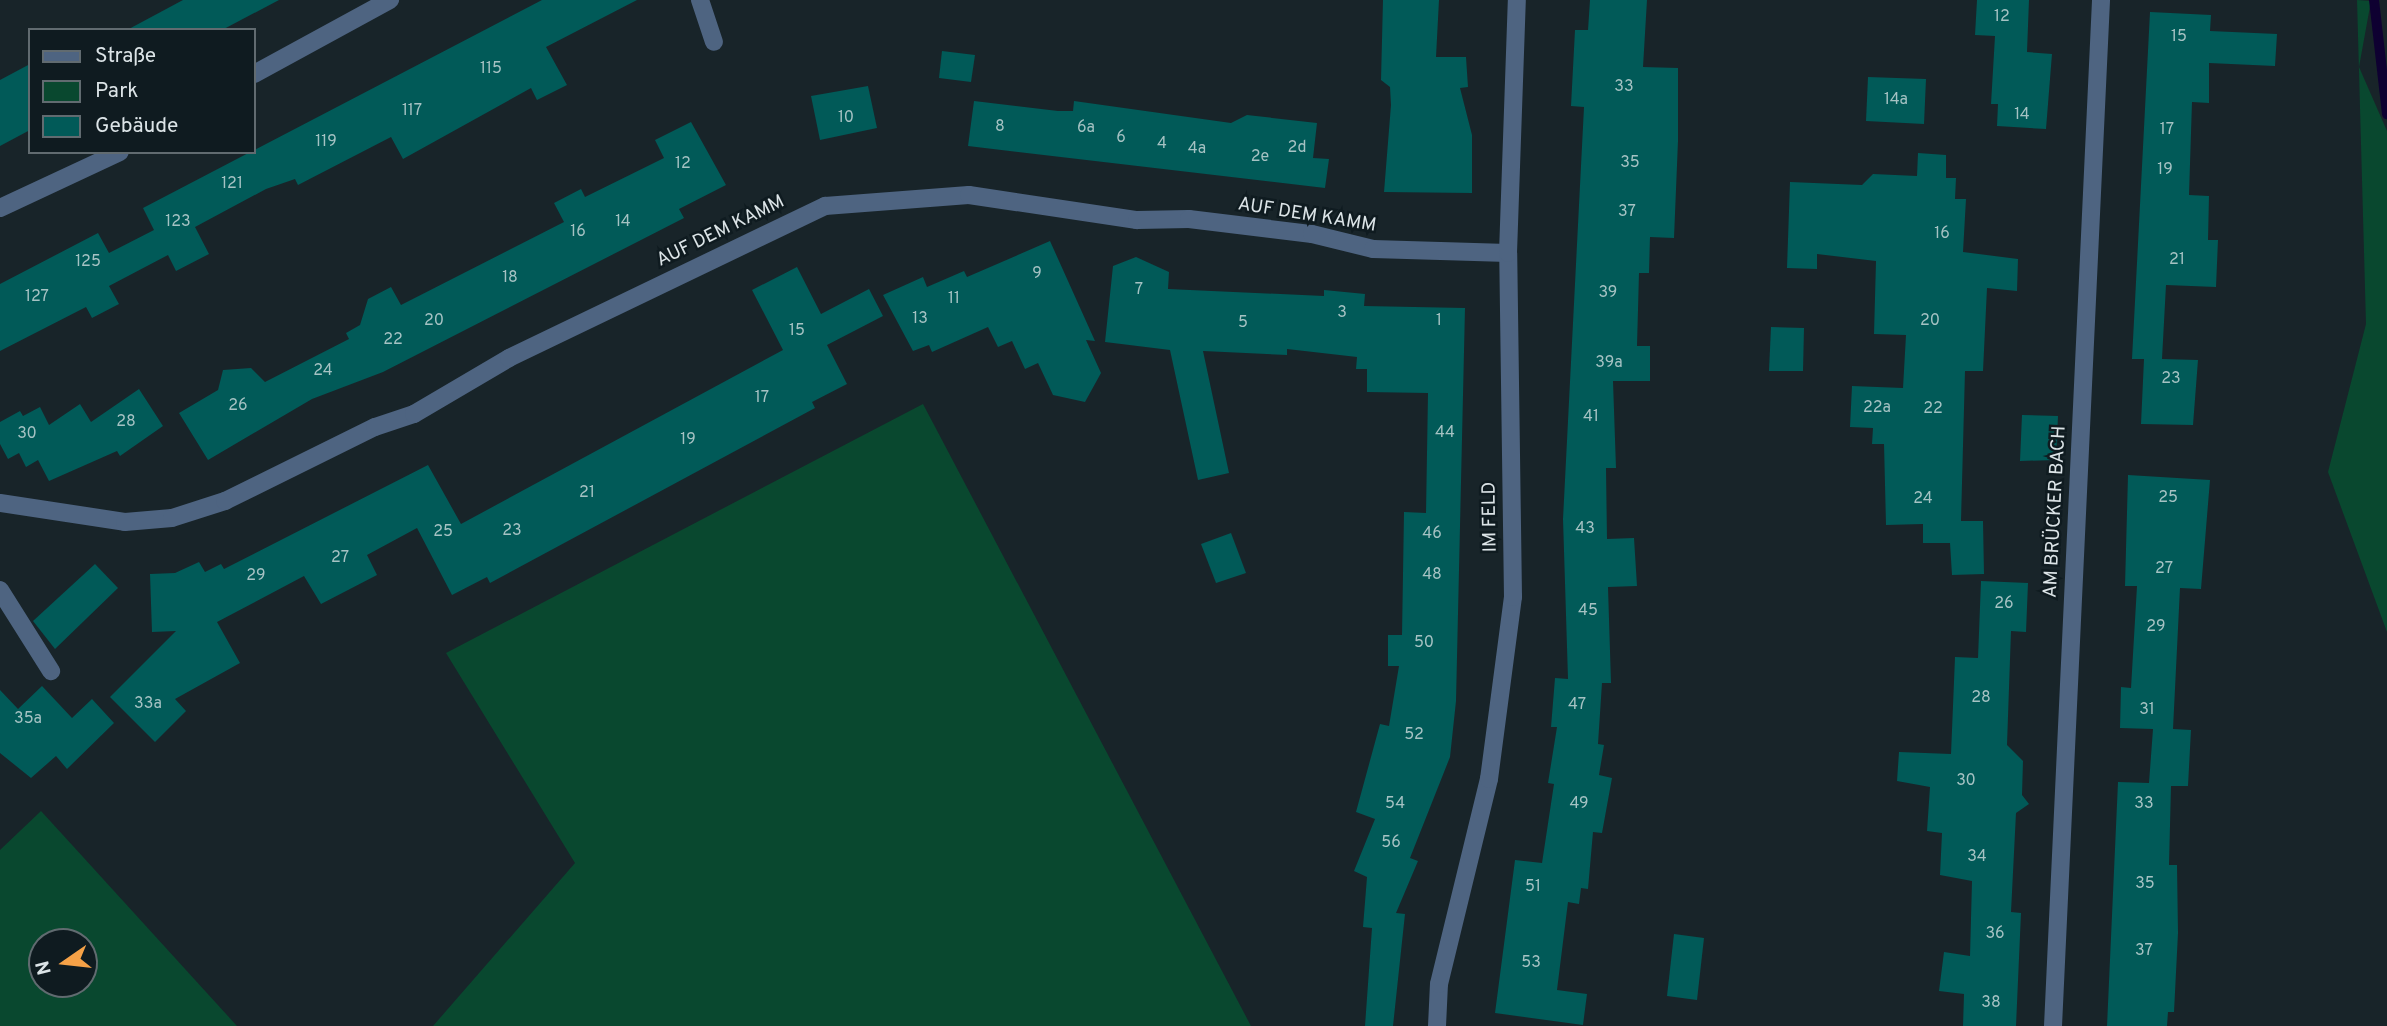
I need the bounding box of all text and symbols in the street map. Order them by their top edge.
house number: 12 [1994,7,2010,27]
house number: 15 [2171,27,2187,47]
legend [28,28,256,154]
text: Straße [95,43,156,70]
house number: 115 [480,59,502,79]
house number: 33 [1614,77,1634,97]
text: Park [95,78,138,105]
house number: 14a [1884,90,1908,110]
house number: 117 [402,101,422,121]
house number: 14 [2014,105,2030,125]
house number: 10 [838,108,854,128]
text: Gebäude [95,113,178,140]
house number: 8 [995,117,1005,137]
house number: 6a [1077,118,1095,138]
house number: 17 [2160,120,2174,140]
house number: 6 [1116,128,1126,148]
house number: 119 [315,132,337,152]
house number: 4 [1157,134,1167,154]
house number: 2d [1288,138,1306,158]
house number: 4a [1188,139,1206,159]
house number: 2e [1251,147,1269,167]
house number: 35 [1620,153,1640,173]
house number: 12 [675,154,691,174]
house number: 19 [2157,160,2173,180]
house number: 121 [221,174,243,194]
street label: AUF DEM KAMM [653,191,789,273]
street label: AUF DEM KAMM [1236,194,1378,238]
house number: 37 [1618,202,1636,222]
house number: 123 [165,212,191,232]
house number: 14 [615,212,631,232]
house number: 16 [570,222,586,242]
house number: 16 [1934,224,1950,244]
house number: 21 [2169,250,2185,270]
house number: 125 [75,252,101,272]
house number: 9 [1032,264,1042,284]
house number: 18 [502,268,518,288]
house number: 7 [1135,280,1143,300]
house number: 39 [1599,283,1617,303]
house number: 127 [25,287,49,307]
house number: 11 [948,289,960,309]
house number: 3 [1337,303,1347,323]
house number: 13 [912,309,928,329]
house number: 20 [424,311,444,331]
house number: 1 [1436,311,1442,331]
house number: 20 [1920,311,1940,331]
house number: 5 [1238,313,1248,333]
house number: 15 [789,321,805,341]
house number: 22 [383,330,403,350]
house number: 39a [1595,353,1623,373]
house number: 24 [313,361,333,381]
house number: 23 [2161,369,2181,389]
house number: 17 [755,388,769,408]
house number: 26 [228,396,248,416]
house number: 22a [1863,398,1891,418]
house number: 22 [1923,399,1943,419]
house number: 41 [1583,407,1599,427]
house number: 28 [116,412,136,432]
house number: 44 [1435,423,1455,443]
house number: 30 [17,424,37,444]
street label: AM BRÜCKER BACH [2040,425,2072,599]
house number: 19 [680,430,696,450]
street label: IM FELD [1479,482,1503,552]
house number: 21 [579,483,595,503]
house number: 25 [2158,488,2178,508]
house number: 24 [1913,489,1933,509]
house number: 43 [1575,519,1595,539]
house number: 23 [502,521,522,541]
house number: 25 [433,522,453,542]
house number: 46 [1422,524,1442,544]
house number: 27 [331,548,349,568]
house number: 27 [2155,559,2173,579]
house number: 48 [1422,565,1442,585]
house number: 29 [246,566,266,586]
house number: 26 [1994,594,2014,614]
house number: 45 [1578,601,1598,621]
house number: 29 [2146,617,2166,637]
house number: 50 [1414,633,1434,653]
house number: 28 [1971,688,1991,708]
house number: 33a [134,694,162,714]
house number: 47 [1568,695,1586,715]
house number: 31 [2139,700,2155,720]
house number: 35a [14,709,42,729]
house number: 52 [1404,725,1424,745]
house number: 30 [1956,771,1976,791]
house number: 54 [1385,794,1405,814]
house number: 49 [1569,794,1589,814]
house number: 33 [2134,794,2154,814]
house number: 56 [1381,833,1401,853]
house number: 34 [1967,847,1987,867]
house number: 35 [2135,874,2155,894]
house number: 51 [1525,877,1541,897]
house number: 36 [1985,924,2005,944]
north arrow [28,928,98,998]
house number: 37 [2135,941,2153,961]
house number: 53 [1521,953,1541,973]
text: N [31,958,58,977]
house number: 38 [1981,993,2001,1013]

